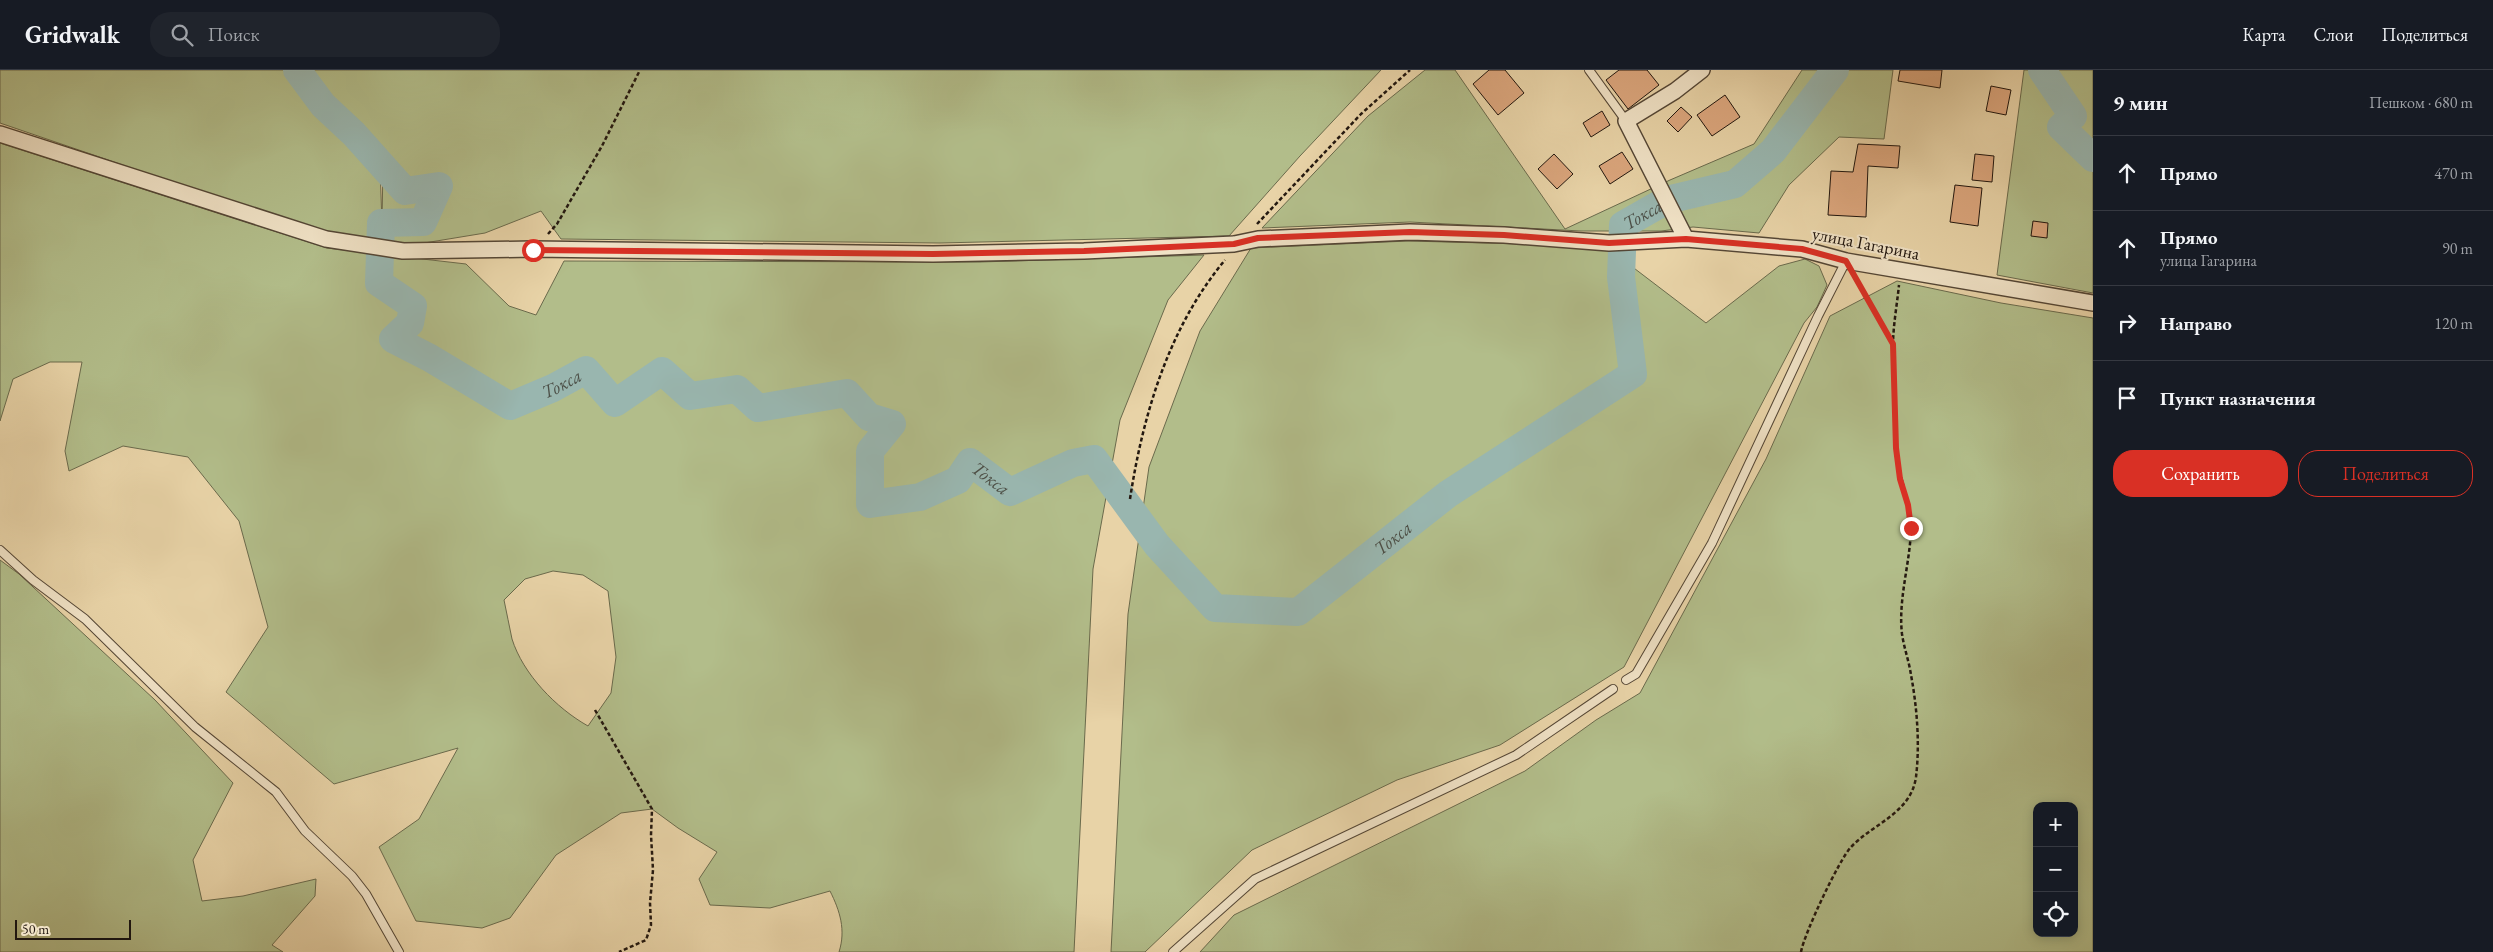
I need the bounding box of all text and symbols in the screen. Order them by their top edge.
search box [150,12,500,57]
text: Gridwalk [25,19,120,50]
icon: search [168,21,196,49]
text: Поиск [208,22,260,47]
text: Карта [2243,23,2286,46]
text: Слои [2314,23,2353,46]
text: Поделиться [2381,23,2468,46]
text: 9 мин [2113,89,2168,116]
text: Пешком · 680 m [2369,92,2473,113]
icon: ahead [2113,159,2141,187]
text: Прямо [2160,161,2218,186]
text: 470 m [2434,163,2473,184]
water label: Токса [1618,193,1667,235]
street label: улица Гагарина [1810,221,1923,265]
text: Прямо [2160,225,2218,250]
icon: ahead [2113,234,2141,262]
text: 90 m [2442,238,2473,259]
route start [522,239,545,262]
text: улица Гагарина [2160,250,2257,271]
icon: right [2113,309,2141,337]
text: Направо [2160,311,2232,336]
text: 120 m [2434,313,2473,334]
water label: Токса [538,362,586,404]
icon: arrive [2113,384,2141,412]
text: Пункт назначения [2160,386,2316,411]
button: Сохранить [2113,450,2288,497]
button: Поделиться [2298,450,2473,497]
water label: Токса [967,455,1015,500]
water label: Токса [1368,515,1417,560]
route end [1900,517,1923,540]
map controls [2033,802,2078,937]
button: + [2033,802,2078,847]
button: − [2033,847,2078,892]
button: locate [2033,892,2078,937]
scale bar [15,917,131,940]
text: 50 m [22,920,49,938]

